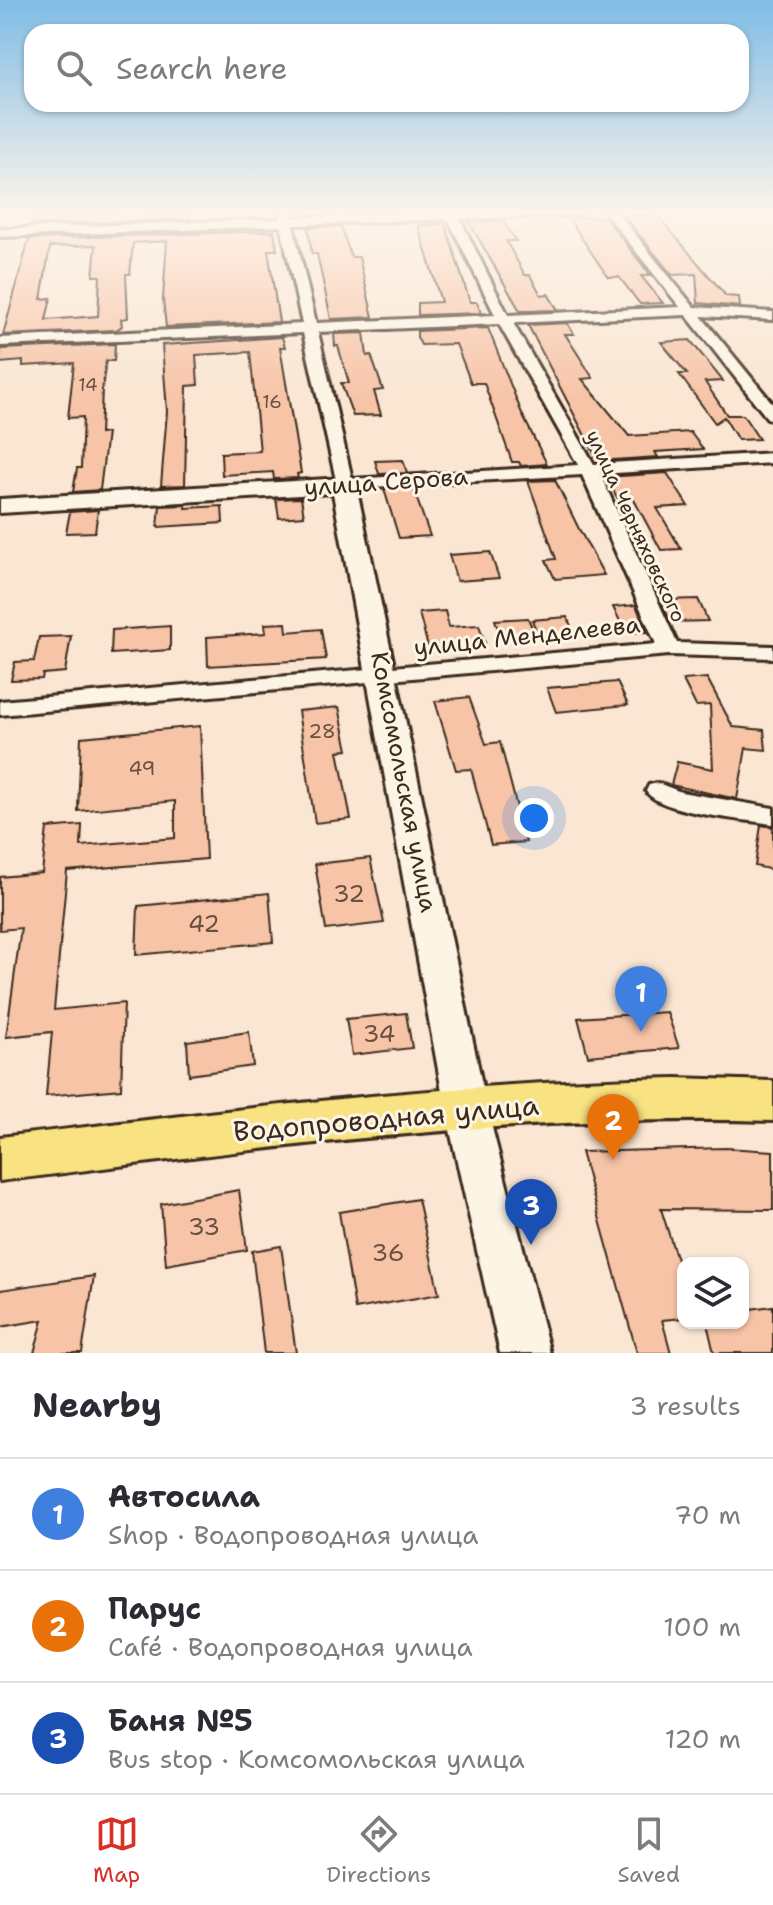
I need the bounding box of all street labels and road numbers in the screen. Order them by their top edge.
street label: улица Черняховского [580,426,692,626]
street label: улица Серова [303,460,469,504]
street label: улица Менделеева [412,608,642,664]
street label: Комсомольская улица [363,649,445,915]
street label: Водопроводная улица [232,1086,540,1150]

